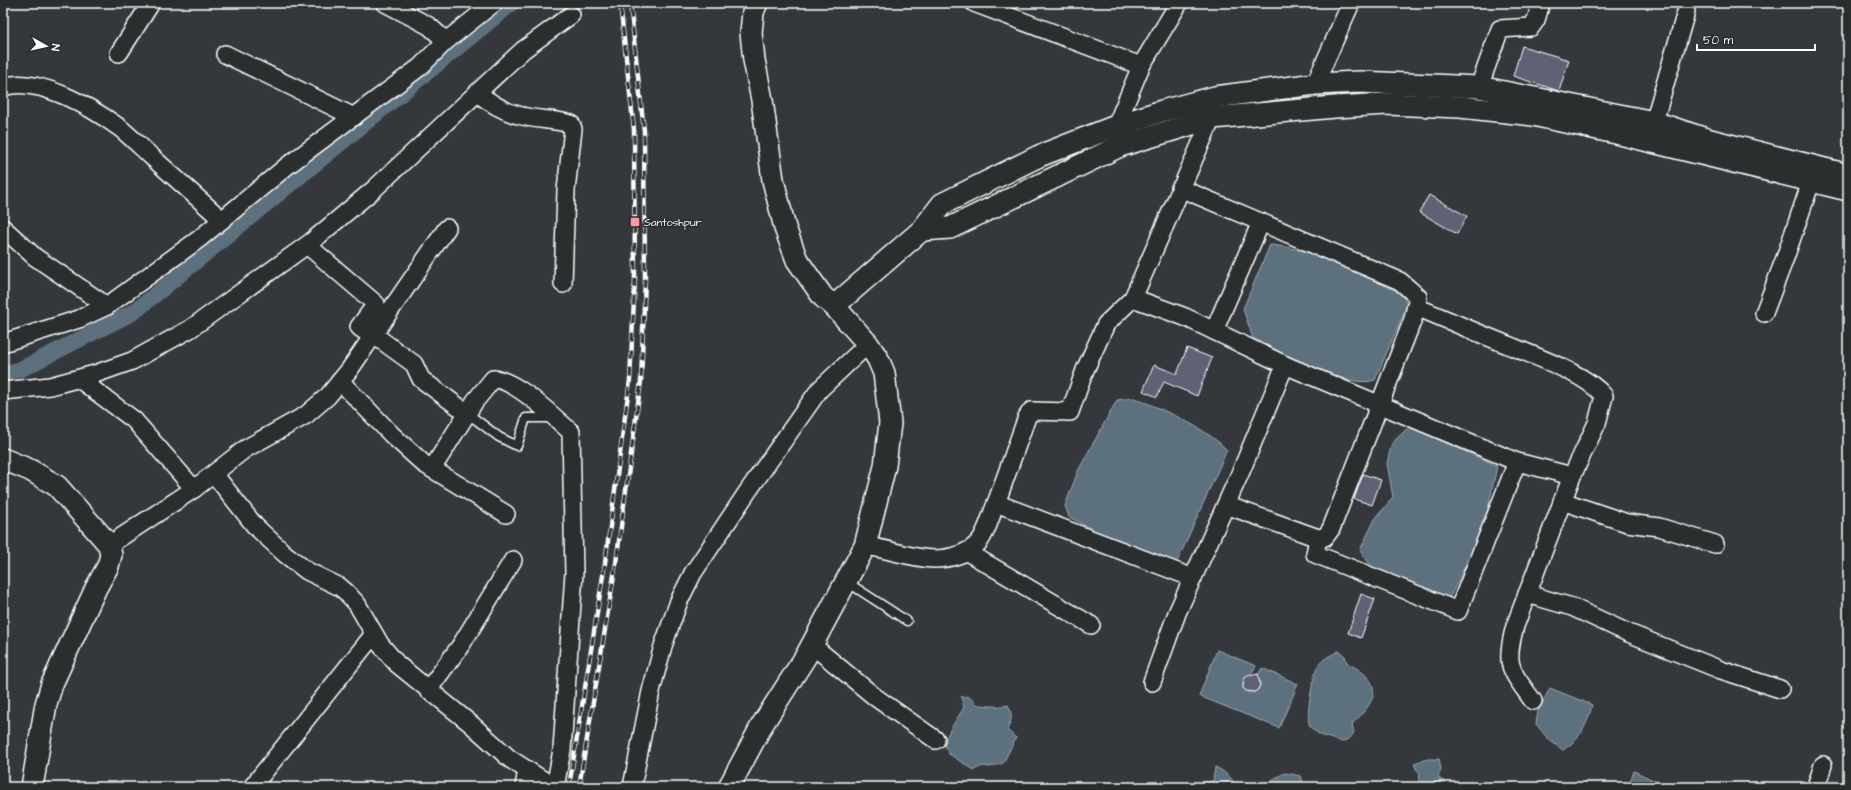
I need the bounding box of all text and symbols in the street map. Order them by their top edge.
north arrow [26,26,66,66]
scale bar [1697,26,1815,52]
text: 50 m [1703,32,1734,49]
text: N [47,43,63,52]
place label: Santoshpur [644,215,702,230]
marker: Santoshpur [629,216,641,228]

